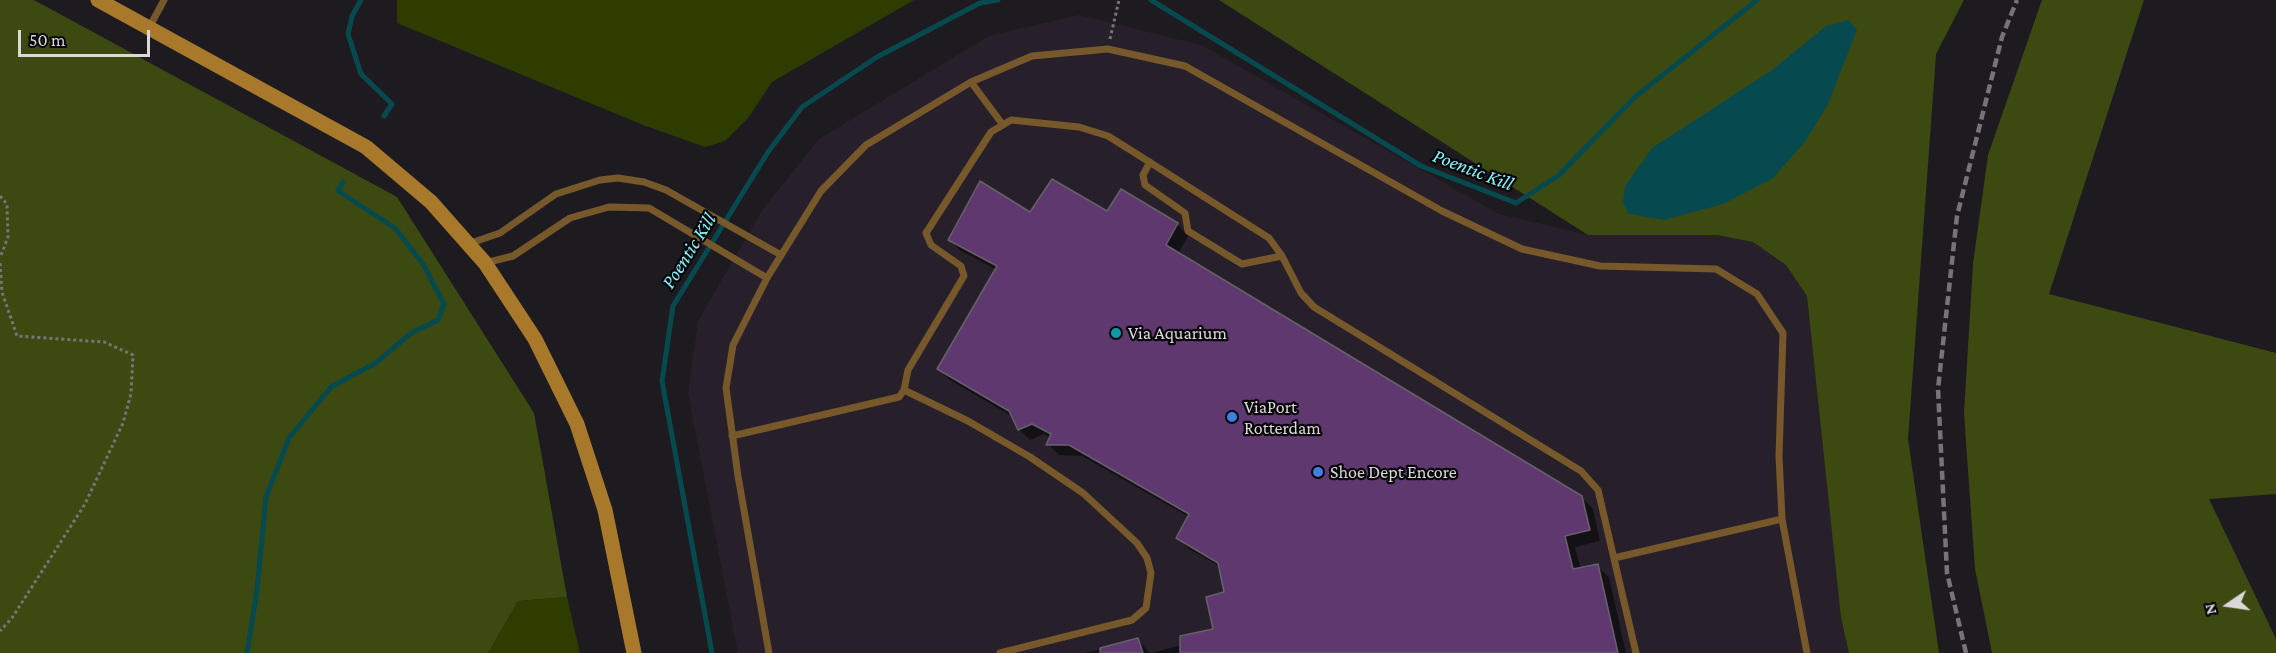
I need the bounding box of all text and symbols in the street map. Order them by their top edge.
scale bar [21,18,153,56]
text: 50 m [29,30,66,50]
water label: Poentic Kill [1429,144,1517,196]
water label: Poentic Kill [656,209,722,293]
place label: Via Aquarium [1128,322,1227,344]
marker: Via Aquarium [1109,326,1123,340]
place label: ViaPort Rotterdam [1244,396,1321,438]
marker: ViaPort Rotterdam [1225,410,1239,424]
place label: Shoe Dept Encore [1330,461,1457,483]
marker: Shoe Dept Encore [1311,465,1325,479]
north arrow [2198,575,2258,635]
text: N [2200,602,2219,616]

